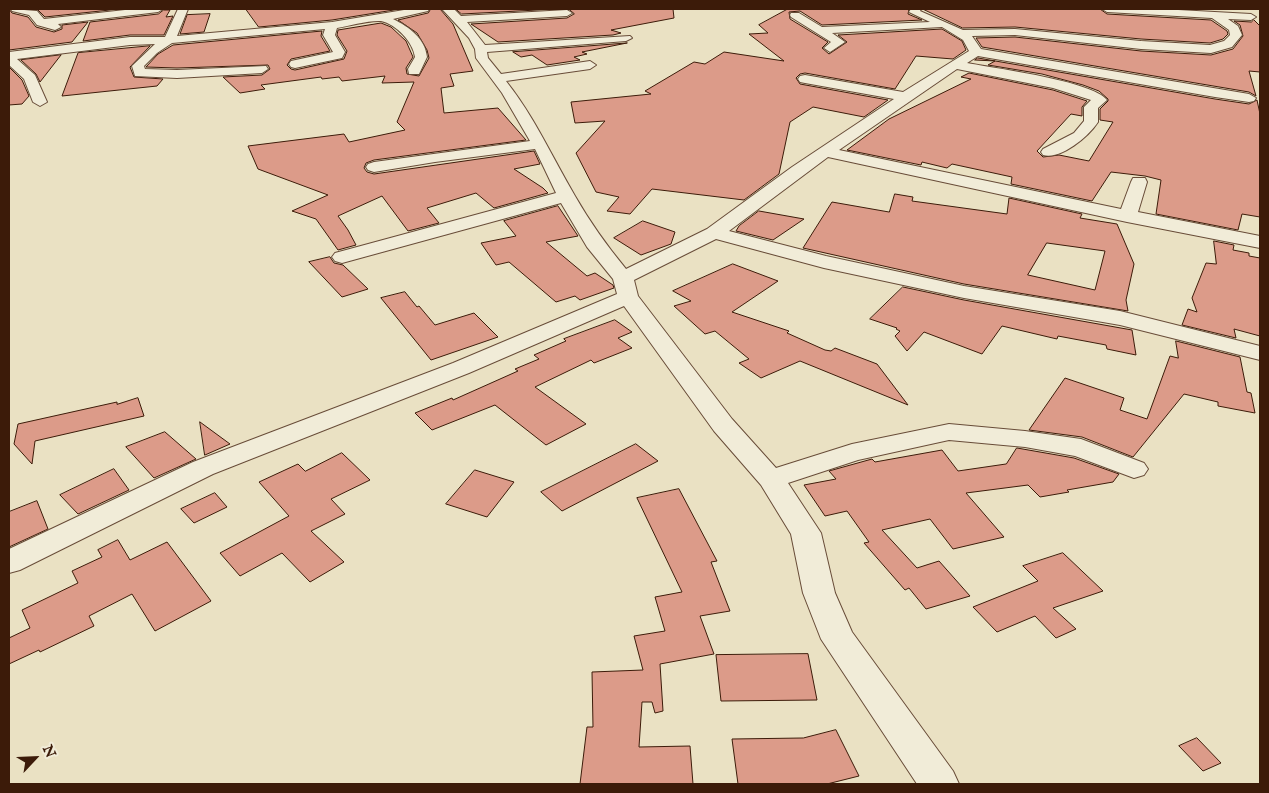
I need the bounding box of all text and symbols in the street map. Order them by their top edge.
north arrow [10,733,60,783]
text: N [38,742,59,761]

